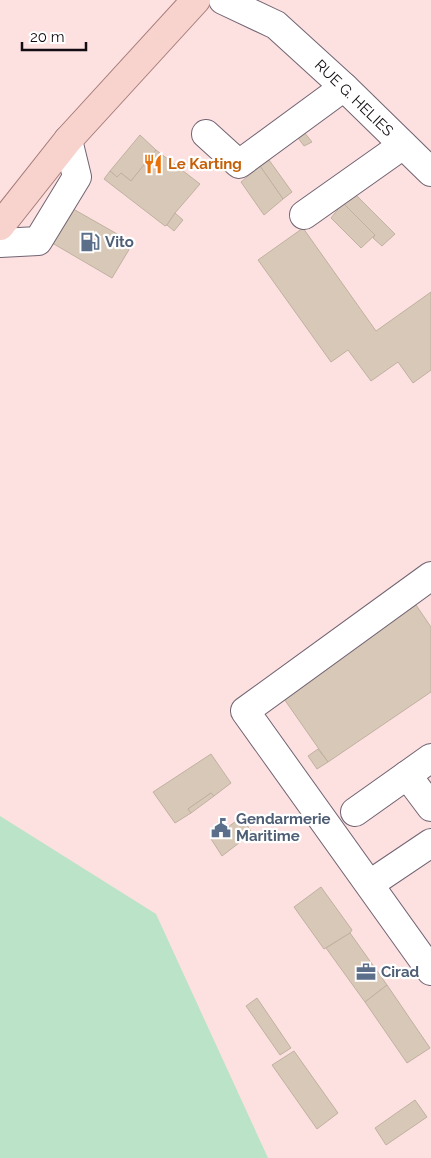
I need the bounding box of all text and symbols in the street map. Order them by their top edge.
scale bar [22,20,86,52]
text: 20 m [30,28,65,46]
street label: RUE G. HELIES [311,56,397,140]
restaurant icon: Le Karting [142,153,164,175]
place label: Le Karting [168,155,242,173]
fuel station icon: Vito [79,231,101,253]
place label: Vito [105,233,134,251]
place label: Gendarmerie Maritime [236,810,331,845]
public building icon: Gendarmerie Maritime [210,817,232,839]
office icon: Cirad [355,961,377,983]
place label: Cirad [381,963,419,981]

